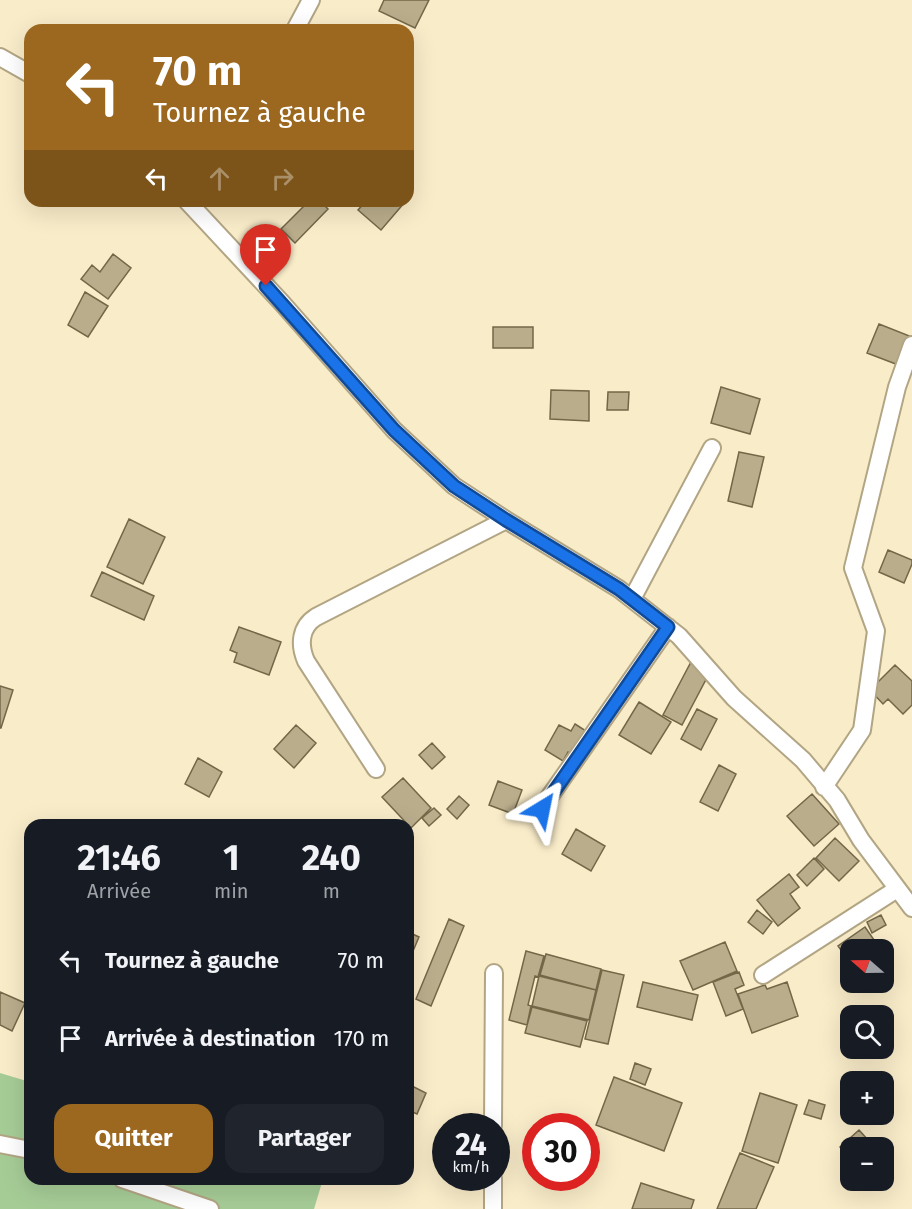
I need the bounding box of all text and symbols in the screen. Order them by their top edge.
text: 70 m [153,46,242,96]
icon: left [54,48,132,126]
text: Tournez à gauche [153,97,366,129]
icon: left [140,162,173,195]
icon: ahead [203,162,236,195]
icon: right [266,162,299,195]
pin [240,224,291,286]
icon: arrive [249,233,282,266]
position arrow [510,777,574,841]
text: 21:46 [77,836,161,880]
text: 1 [223,836,240,880]
text: 240 [302,836,361,880]
text: Arrivée [87,879,151,903]
text: min [214,879,249,903]
text: m [323,879,340,903]
north arrow [840,939,894,993]
map controls [840,939,894,1191]
icon: left [54,944,87,977]
text: Tournez à gauche [105,947,279,974]
text: 70 m [338,947,384,974]
button: search [840,1005,894,1059]
icon: arrive [54,1022,87,1055]
text: Arrivée à destination [105,1025,315,1052]
text: 170 m [333,1025,389,1052]
button: + [840,1071,894,1125]
button: Quitter [54,1104,213,1173]
button: Partager [225,1104,384,1173]
speed limit sign: 30 [522,1113,600,1191]
text: 24 [455,1127,487,1163]
button: − [840,1137,894,1191]
text: km/h [452,1158,490,1176]

